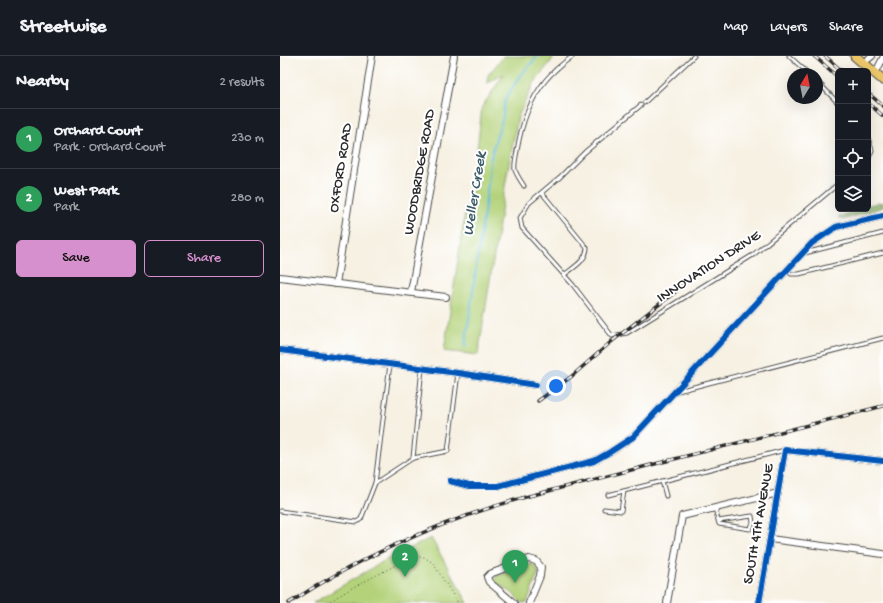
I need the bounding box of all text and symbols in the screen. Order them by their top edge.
text: Streetwise [20,16,106,39]
text: Map [724,19,748,36]
text: Layers [770,19,807,36]
text: Share [829,19,863,36]
north arrow [787,68,823,104]
map controls [835,68,871,212]
button: + [835,68,871,104]
text: Nearby [16,72,69,92]
text: 2 results [219,75,264,90]
button: − [835,104,871,140]
street label: WOODBRIDGE ROAD [400,108,440,236]
text: Orchard Court [54,122,142,140]
street label: OXFORD ROAD [325,122,357,214]
text: 1 [26,131,32,146]
text: 230 m [231,131,264,146]
text: Park · Orchard Court [54,140,165,155]
button: locate [835,140,871,176]
water label: Weller Creek [460,149,492,237]
button: layers [835,176,871,212]
text: West Park [54,182,118,200]
text: 2 [26,191,32,206]
text: 280 m [231,191,264,206]
text: Park [54,200,79,215]
street label: INNOVATION DRIVE [654,226,765,307]
button: Save [16,240,136,277]
button: Share [144,240,264,277]
your location [546,376,566,396]
street label: SOUTH 4TH AVENUE [740,462,779,586]
pin: 2 [392,544,418,577]
pin: 1 [502,550,528,583]

